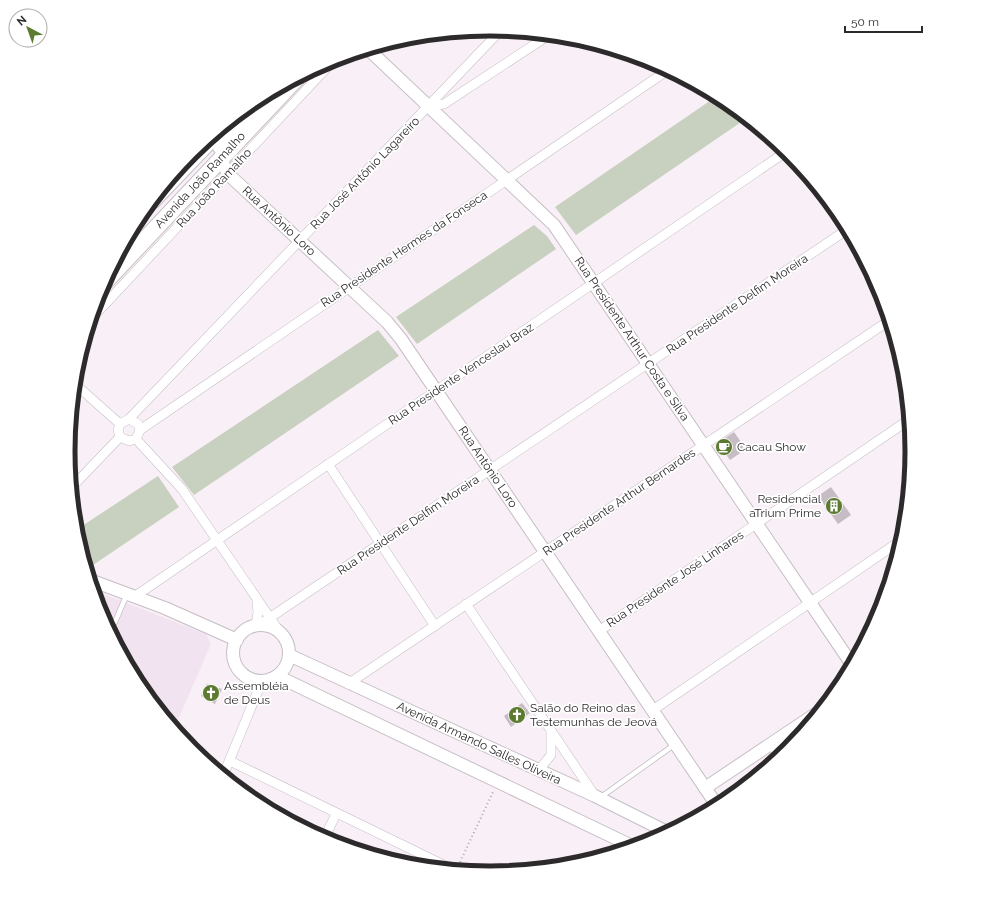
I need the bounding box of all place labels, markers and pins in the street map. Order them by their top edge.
cafe icon: Cacau Show [714,437,734,457]
place label: Cacau Show [737,440,806,454]
place label: Residencial aTrium Prime [749,492,822,520]
building icon: Residencial aTrium Prime [824,496,844,516]
place label: Assembléia de Deus [224,679,289,707]
church icon: Assembléia de Deus [201,683,221,703]
place label: Salão do Reino das Testemunhas de Jeová [530,701,657,729]
church icon: Salão do Reino das Testemunhas de Jeová [507,705,527,725]

